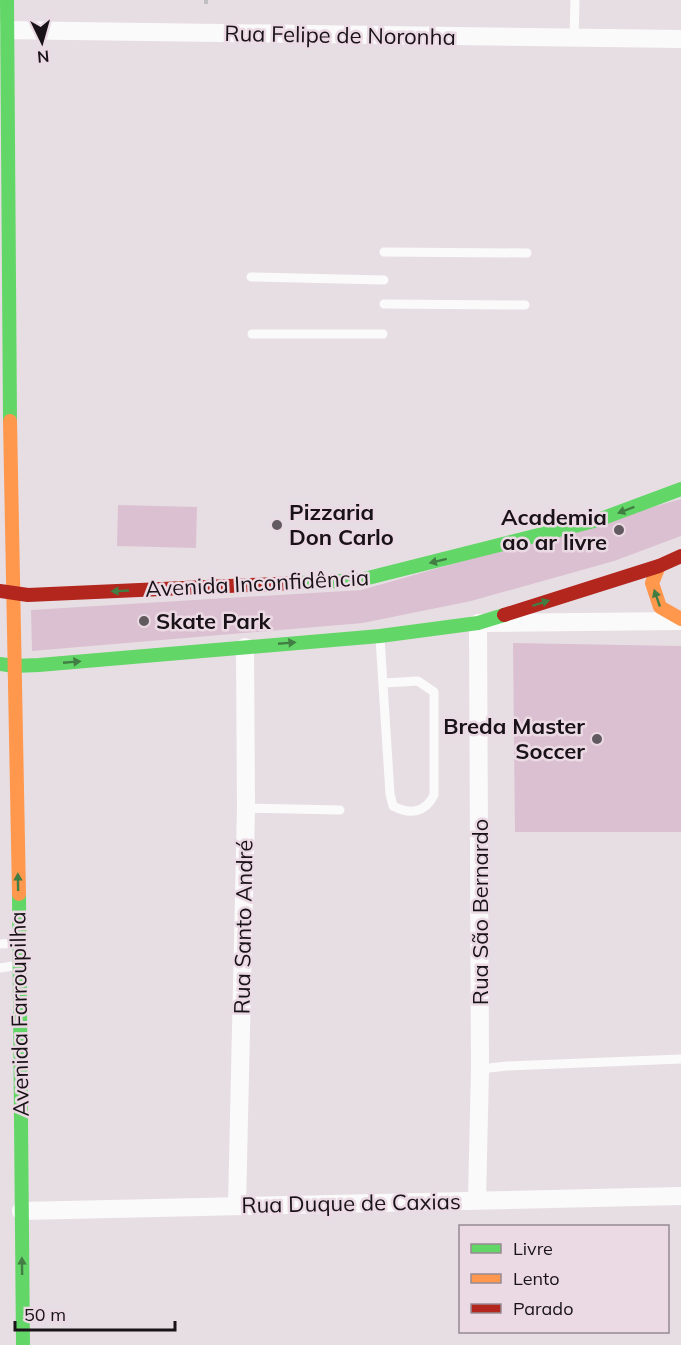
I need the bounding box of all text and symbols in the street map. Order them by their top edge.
north arrow [12,12,72,72]
street label: Rua Felipe de Noronha [224,19,456,51]
text: N [36,46,50,67]
place label: Pizzaria Don Carlo [289,498,394,551]
place label: Academia ao ar livre [501,503,607,556]
one-way arrow [617,506,635,515]
marker: Pizzaria Don Carlo [270,518,284,532]
marker: Academia ao ar livre [612,523,626,537]
one-way arrow [429,557,447,567]
street label: Avenida Inconfidência [144,563,370,603]
one-way arrow [110,586,129,595]
one-way arrow [652,588,662,606]
one-way arrow [532,598,550,608]
place label: Skate Park [156,607,272,635]
marker: Skate Park [137,614,151,628]
one-way arrow [278,638,297,648]
one-way arrow [63,657,82,667]
place label: Breda Master Soccer [443,712,585,765]
marker: Breda Master Soccer [590,732,604,746]
street label: Rua São Bernardo [466,819,494,1005]
street label: Rua Santo André [227,839,259,1015]
one-way arrow [13,872,23,891]
street label: Avenida Farroupilha [3,911,35,1117]
street label: Rua Duque de Caxias [241,1187,461,1219]
legend [459,1225,669,1333]
text: Livre [513,1237,553,1260]
one-way arrow [17,1256,27,1275]
text: Lento [513,1267,560,1290]
scale bar [15,1294,176,1332]
text: Parado [513,1297,573,1320]
text: 50 m [24,1303,66,1326]

